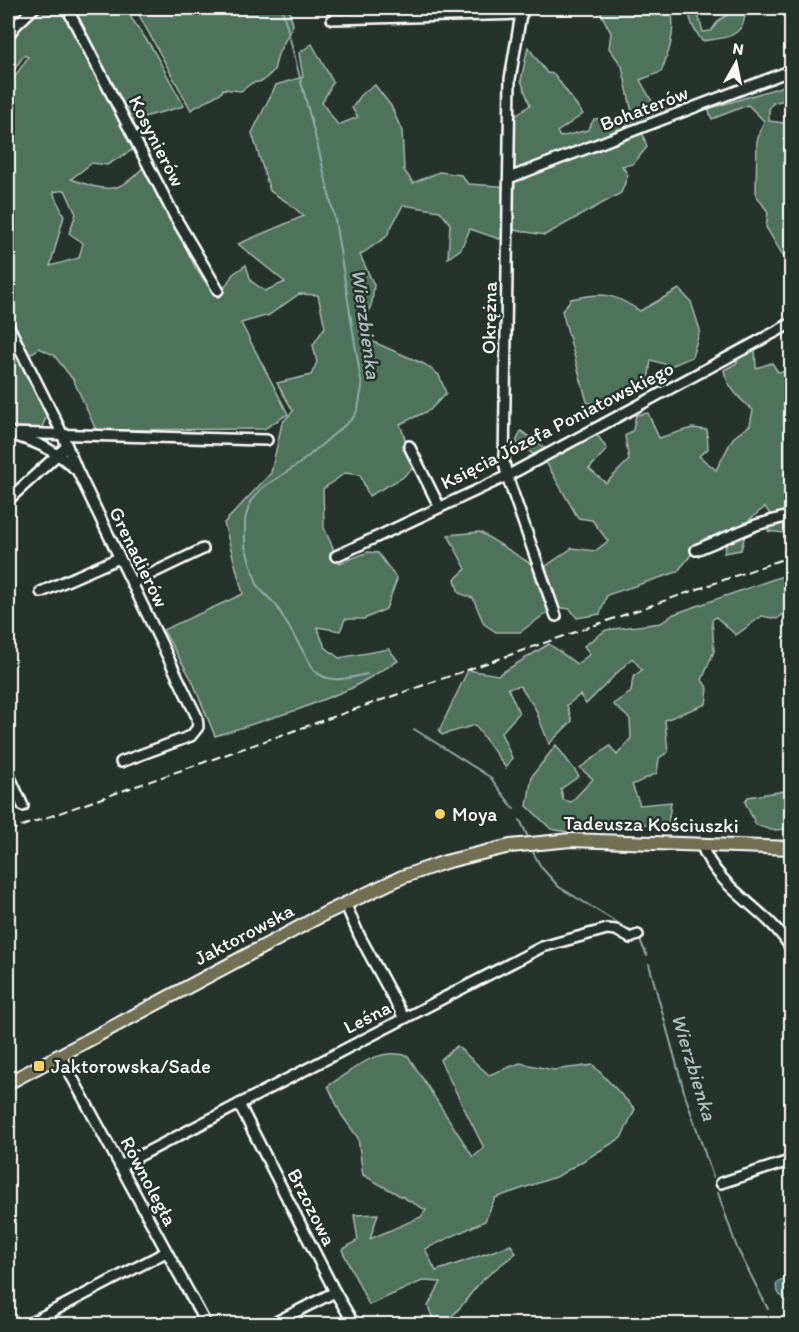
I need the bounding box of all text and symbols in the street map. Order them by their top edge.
north arrow [706,33,766,93]
text: N [731,38,745,59]
street label: Bohaterów [596,80,692,136]
street label: Kosynierów [124,91,190,191]
water label: Wierzbienka [346,268,387,381]
street label: Okrężna [476,281,502,355]
street label: Księcia Józefa Poniatowskiego [436,356,678,494]
street label: Grenadierów [104,503,174,611]
place label: Moya [452,802,497,826]
marker: Moya [433,807,447,821]
street label: Tadeusza Kościuszki [563,810,739,838]
street label: Jaktorowska [190,898,298,970]
street label: Leśna [339,995,395,1039]
water label: Wierzbienka [666,1010,723,1124]
place label: Jaktorowska/Sade [51,1054,211,1078]
marker: Jaktorowska/Sade [32,1059,46,1073]
street label: Równoległa [115,1132,183,1231]
street label: Brzozowa [282,1164,342,1250]

